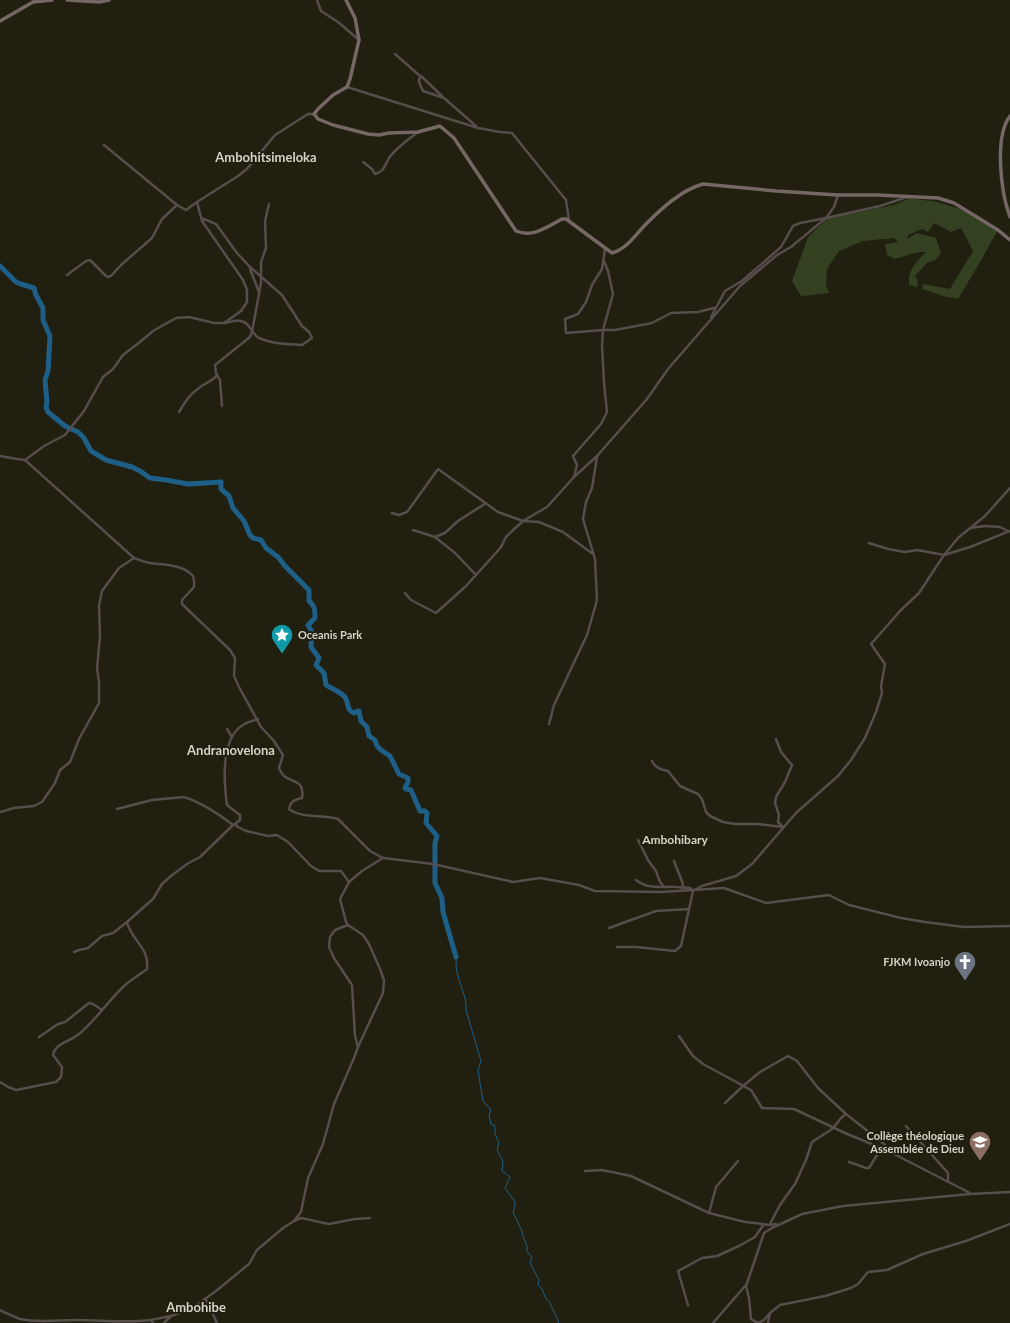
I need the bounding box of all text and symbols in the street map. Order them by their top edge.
district label: Ambohitsimeloka [214,149,317,165]
place icon: Oceanis Park [269,622,295,655]
place label: Oceanis Park [298,628,362,641]
district label: Andranovelona [186,742,275,758]
district label: Ambohibary [641,832,708,847]
church icon: FJKM Ivoanjo [952,949,978,982]
place label: FJKM Ivoanjo [883,955,950,968]
place label: Collège théologique Assemblée de Dieu [867,1129,964,1155]
school or university icon: Collège théologique Assemblée de Dieu [967,1129,993,1162]
district label: Ambohibe [165,1299,226,1315]

